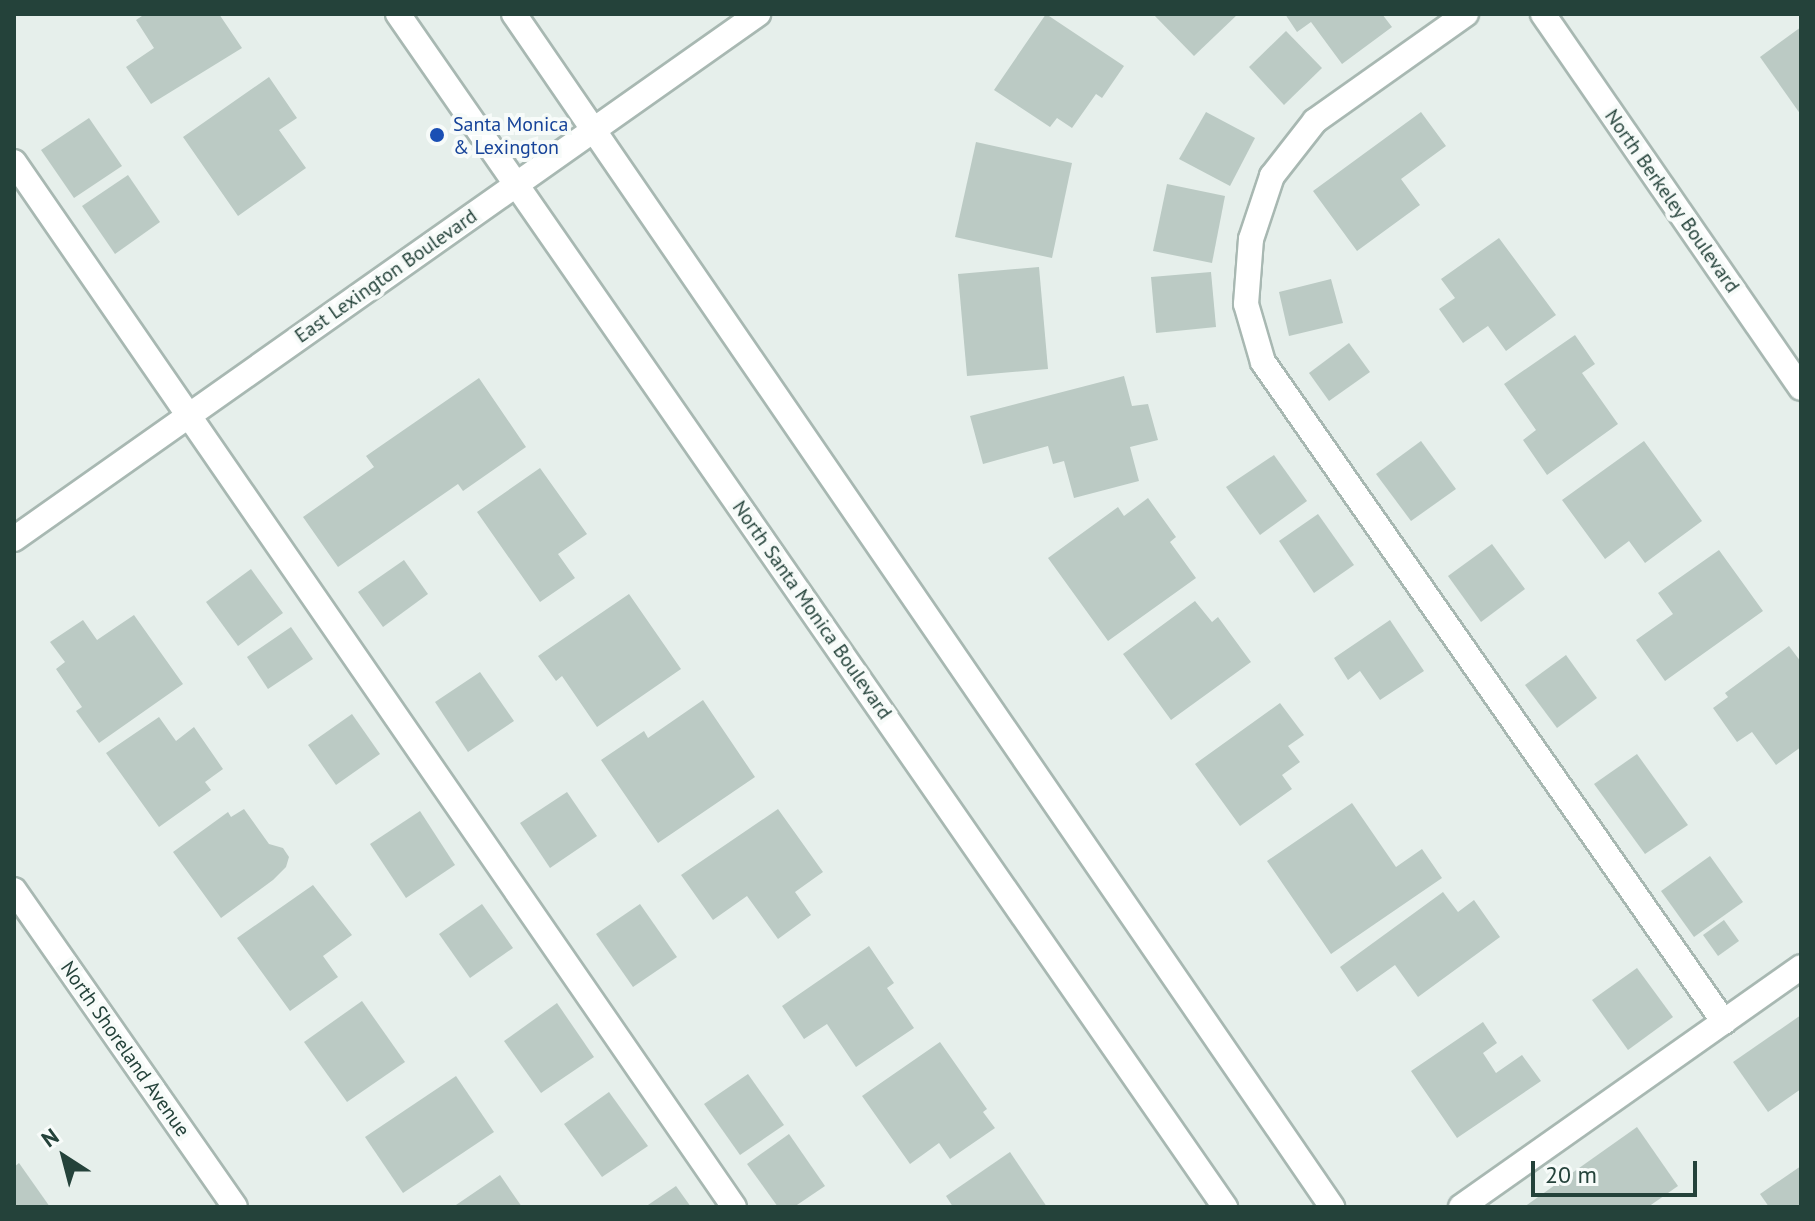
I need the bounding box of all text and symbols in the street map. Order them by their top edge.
street label: North Berkeley Boulevard [1599,104,1745,298]
place label: Santa Monica & Lexington [453,112,568,159]
marker: Santa Monica & Lexington [428,126,446,144]
street label: East Lexington Boulevard [290,204,482,348]
street label: North Santa Monica Boulevard [727,496,897,724]
street label: North Shoreland Avenue [55,956,195,1142]
north arrow [24,1117,104,1197]
text: N [36,1122,64,1153]
scale bar [1535,1145,1701,1195]
text: 20 m [1545,1159,1597,1190]

